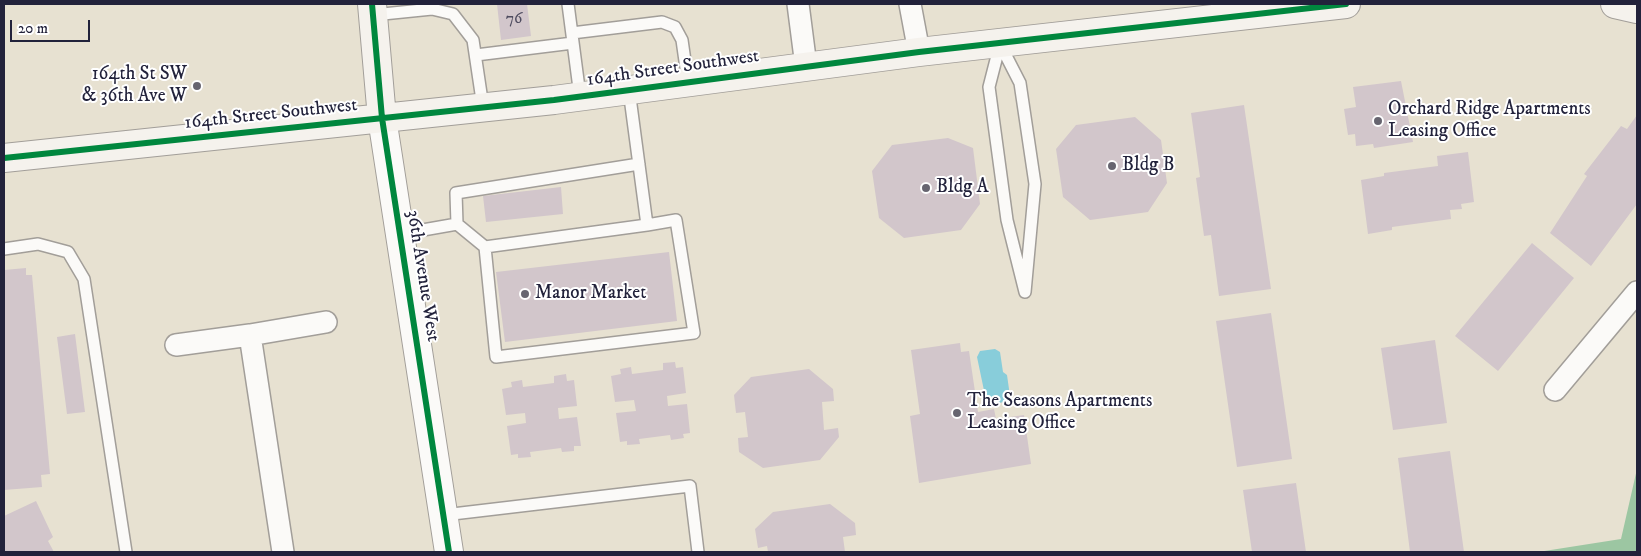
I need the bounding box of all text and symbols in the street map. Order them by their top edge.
scale bar [12,10,92,42]
house number: 76 [506,10,522,30]
text: 20 m [18,19,48,38]
street label: 164th Street Southwest [585,46,761,92]
place label: 164th St SW & 36th Ave W [82,64,187,108]
marker: 164th St SW & 36th Ave W [191,80,203,92]
street label: 164th Street Southwest [183,95,359,135]
place label: Orchard Ridge Apartments Leasing Office [1388,99,1591,143]
marker: Orchard Ridge Apartments Leasing Office [1372,115,1384,127]
place label: Bldg B [1122,155,1174,177]
marker: Bldg B [1106,160,1118,172]
place label: Bldg A [936,177,989,199]
marker: Bldg A [920,182,932,194]
street label: 36th Avenue West [400,209,444,343]
place label: Manor Market [535,283,646,305]
marker: Manor Market [519,288,531,300]
place label: The Seasons Apartments Leasing Office [967,391,1152,435]
marker: The Seasons Apartments Leasing Office [951,407,963,419]

